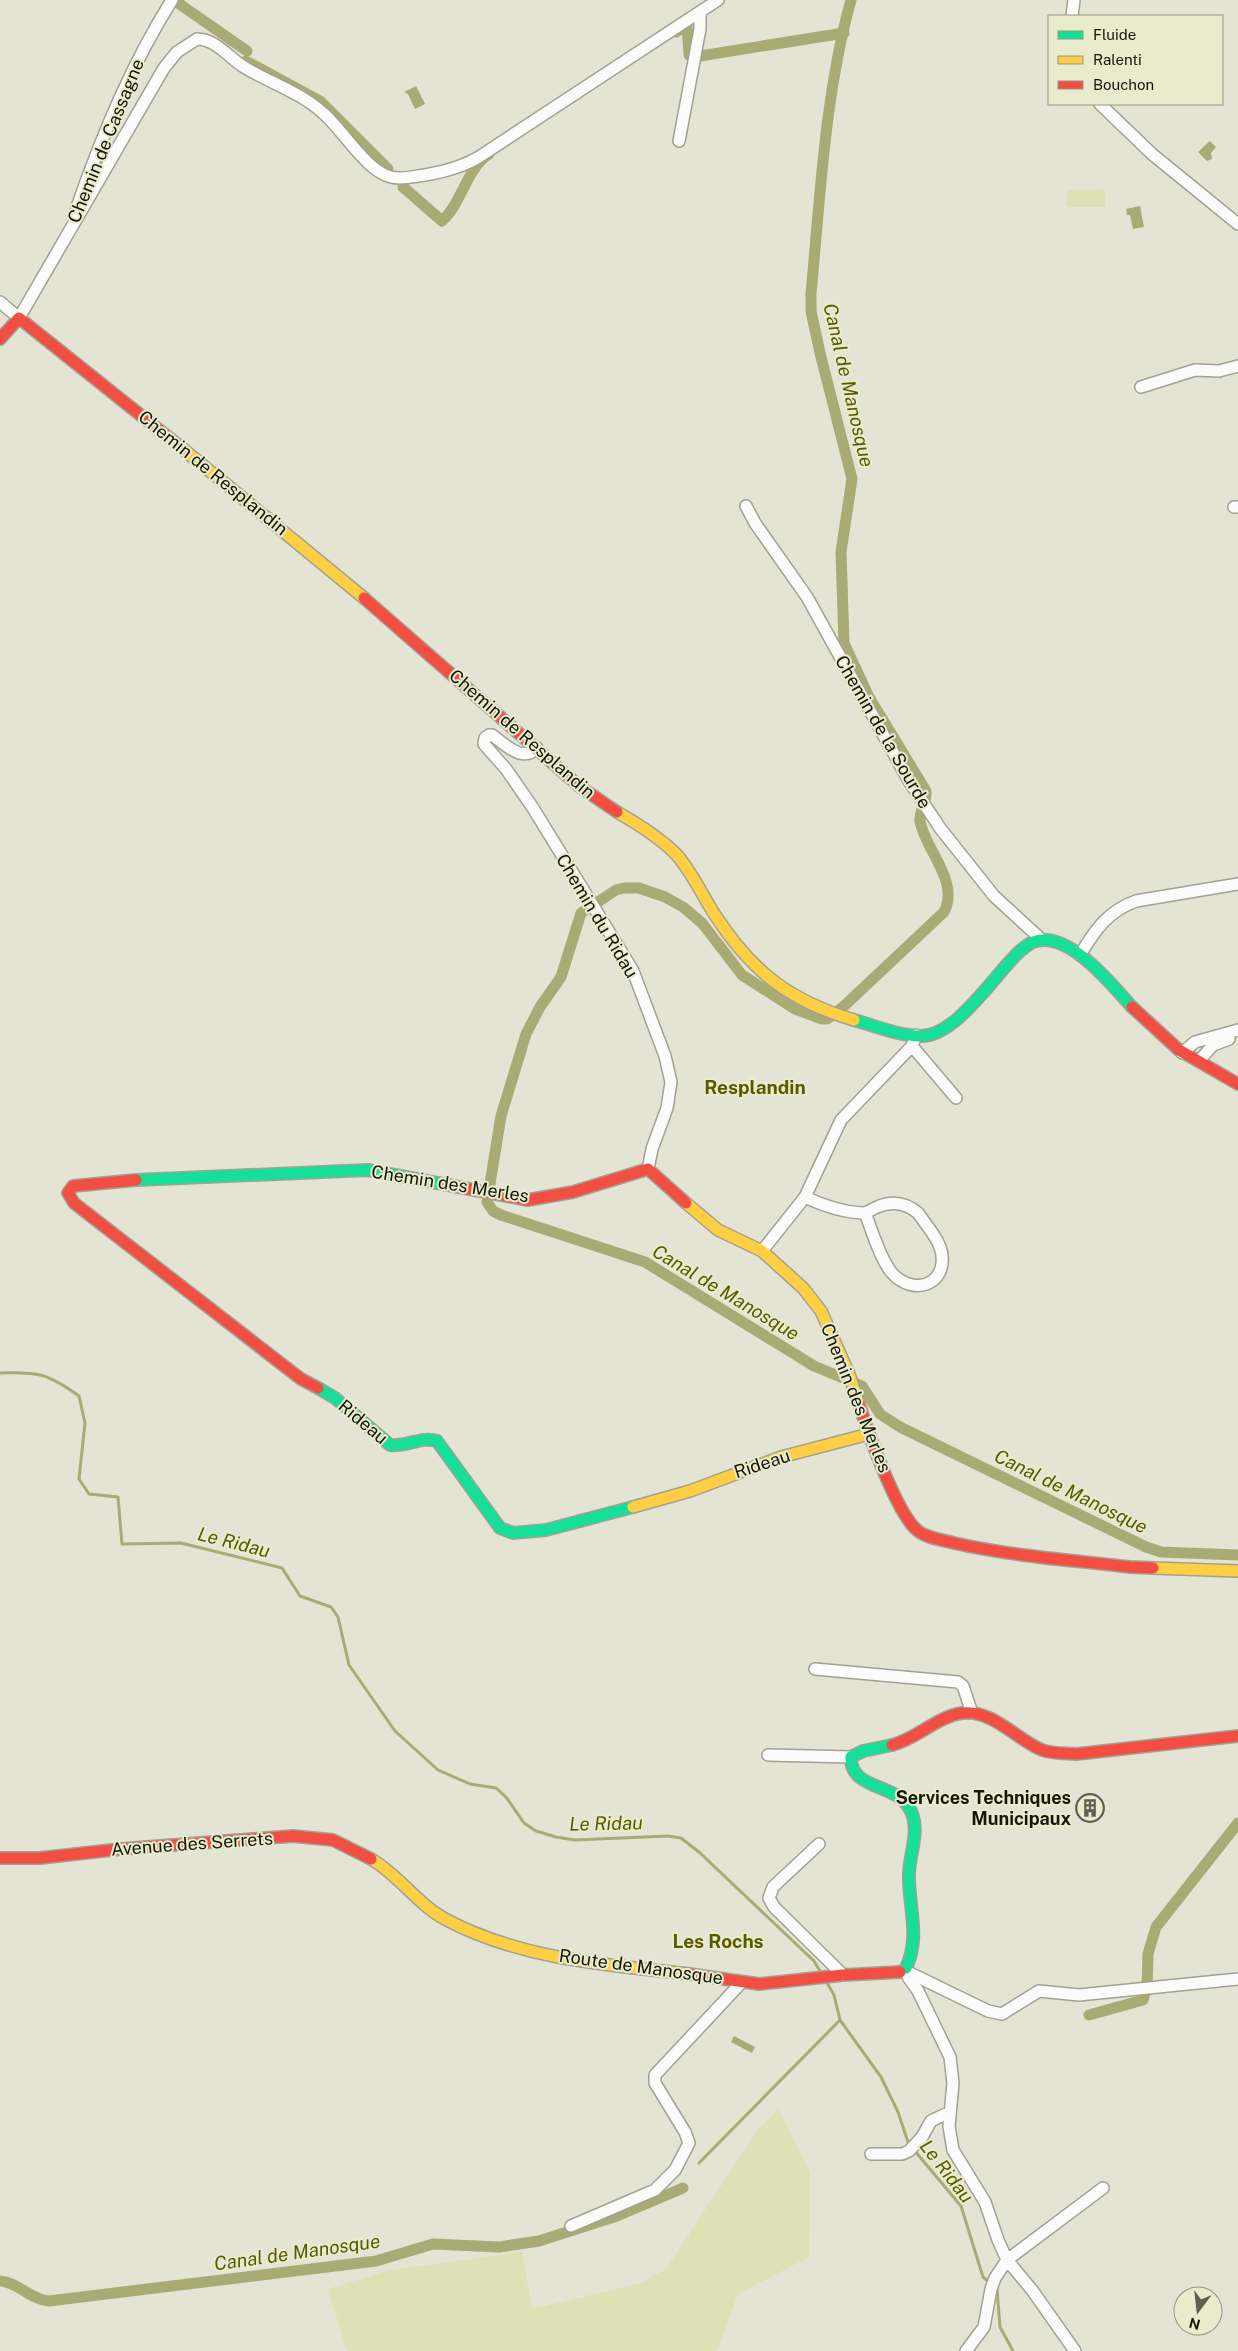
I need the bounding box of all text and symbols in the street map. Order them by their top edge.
legend [1048,15,1223,105]
text: Fluide [1093,26,1136,43]
text: Ralenti [1093,51,1142,68]
street label: Chemin de Cassagne [63,56,148,226]
text: Bouchon [1093,76,1154,93]
water label: Canal de Manosque [819,301,879,469]
street label: Chemin de Resplandin [134,406,292,539]
street label: Chemin de la Sourde [831,652,936,812]
street label: Chemin de Resplandin [445,665,599,803]
street label: Chemin du Ridau [552,850,643,982]
district label: Resplandin [704,1076,806,1098]
street label: Chemin des Merles [370,1161,530,1206]
water label: Canal de Manosque [649,1239,803,1345]
street label: Chemin des Merles [817,1320,896,1476]
street label: Rideau [334,1395,392,1448]
water label: Canal de Manosque [991,1444,1151,1538]
street label: Rideau [731,1445,793,1482]
water label: Le Ridau [196,1522,272,1562]
place label: Services Techniques Municipaux [895,1787,1071,1829]
building icon: Services Techniques Municipaux [1075,1793,1105,1823]
water label: Le Ridau [569,1811,643,1835]
street label: Avenue des Serrets [110,1827,274,1860]
district label: Les Rochs [672,1930,764,1952]
street label: Route de Manosque [558,1945,724,1988]
water label: Le Ridau [916,2135,978,2207]
water label: Canal de Manosque [213,2229,381,2275]
north arrow [1173,2286,1223,2336]
text: N [1187,2314,1202,2333]

